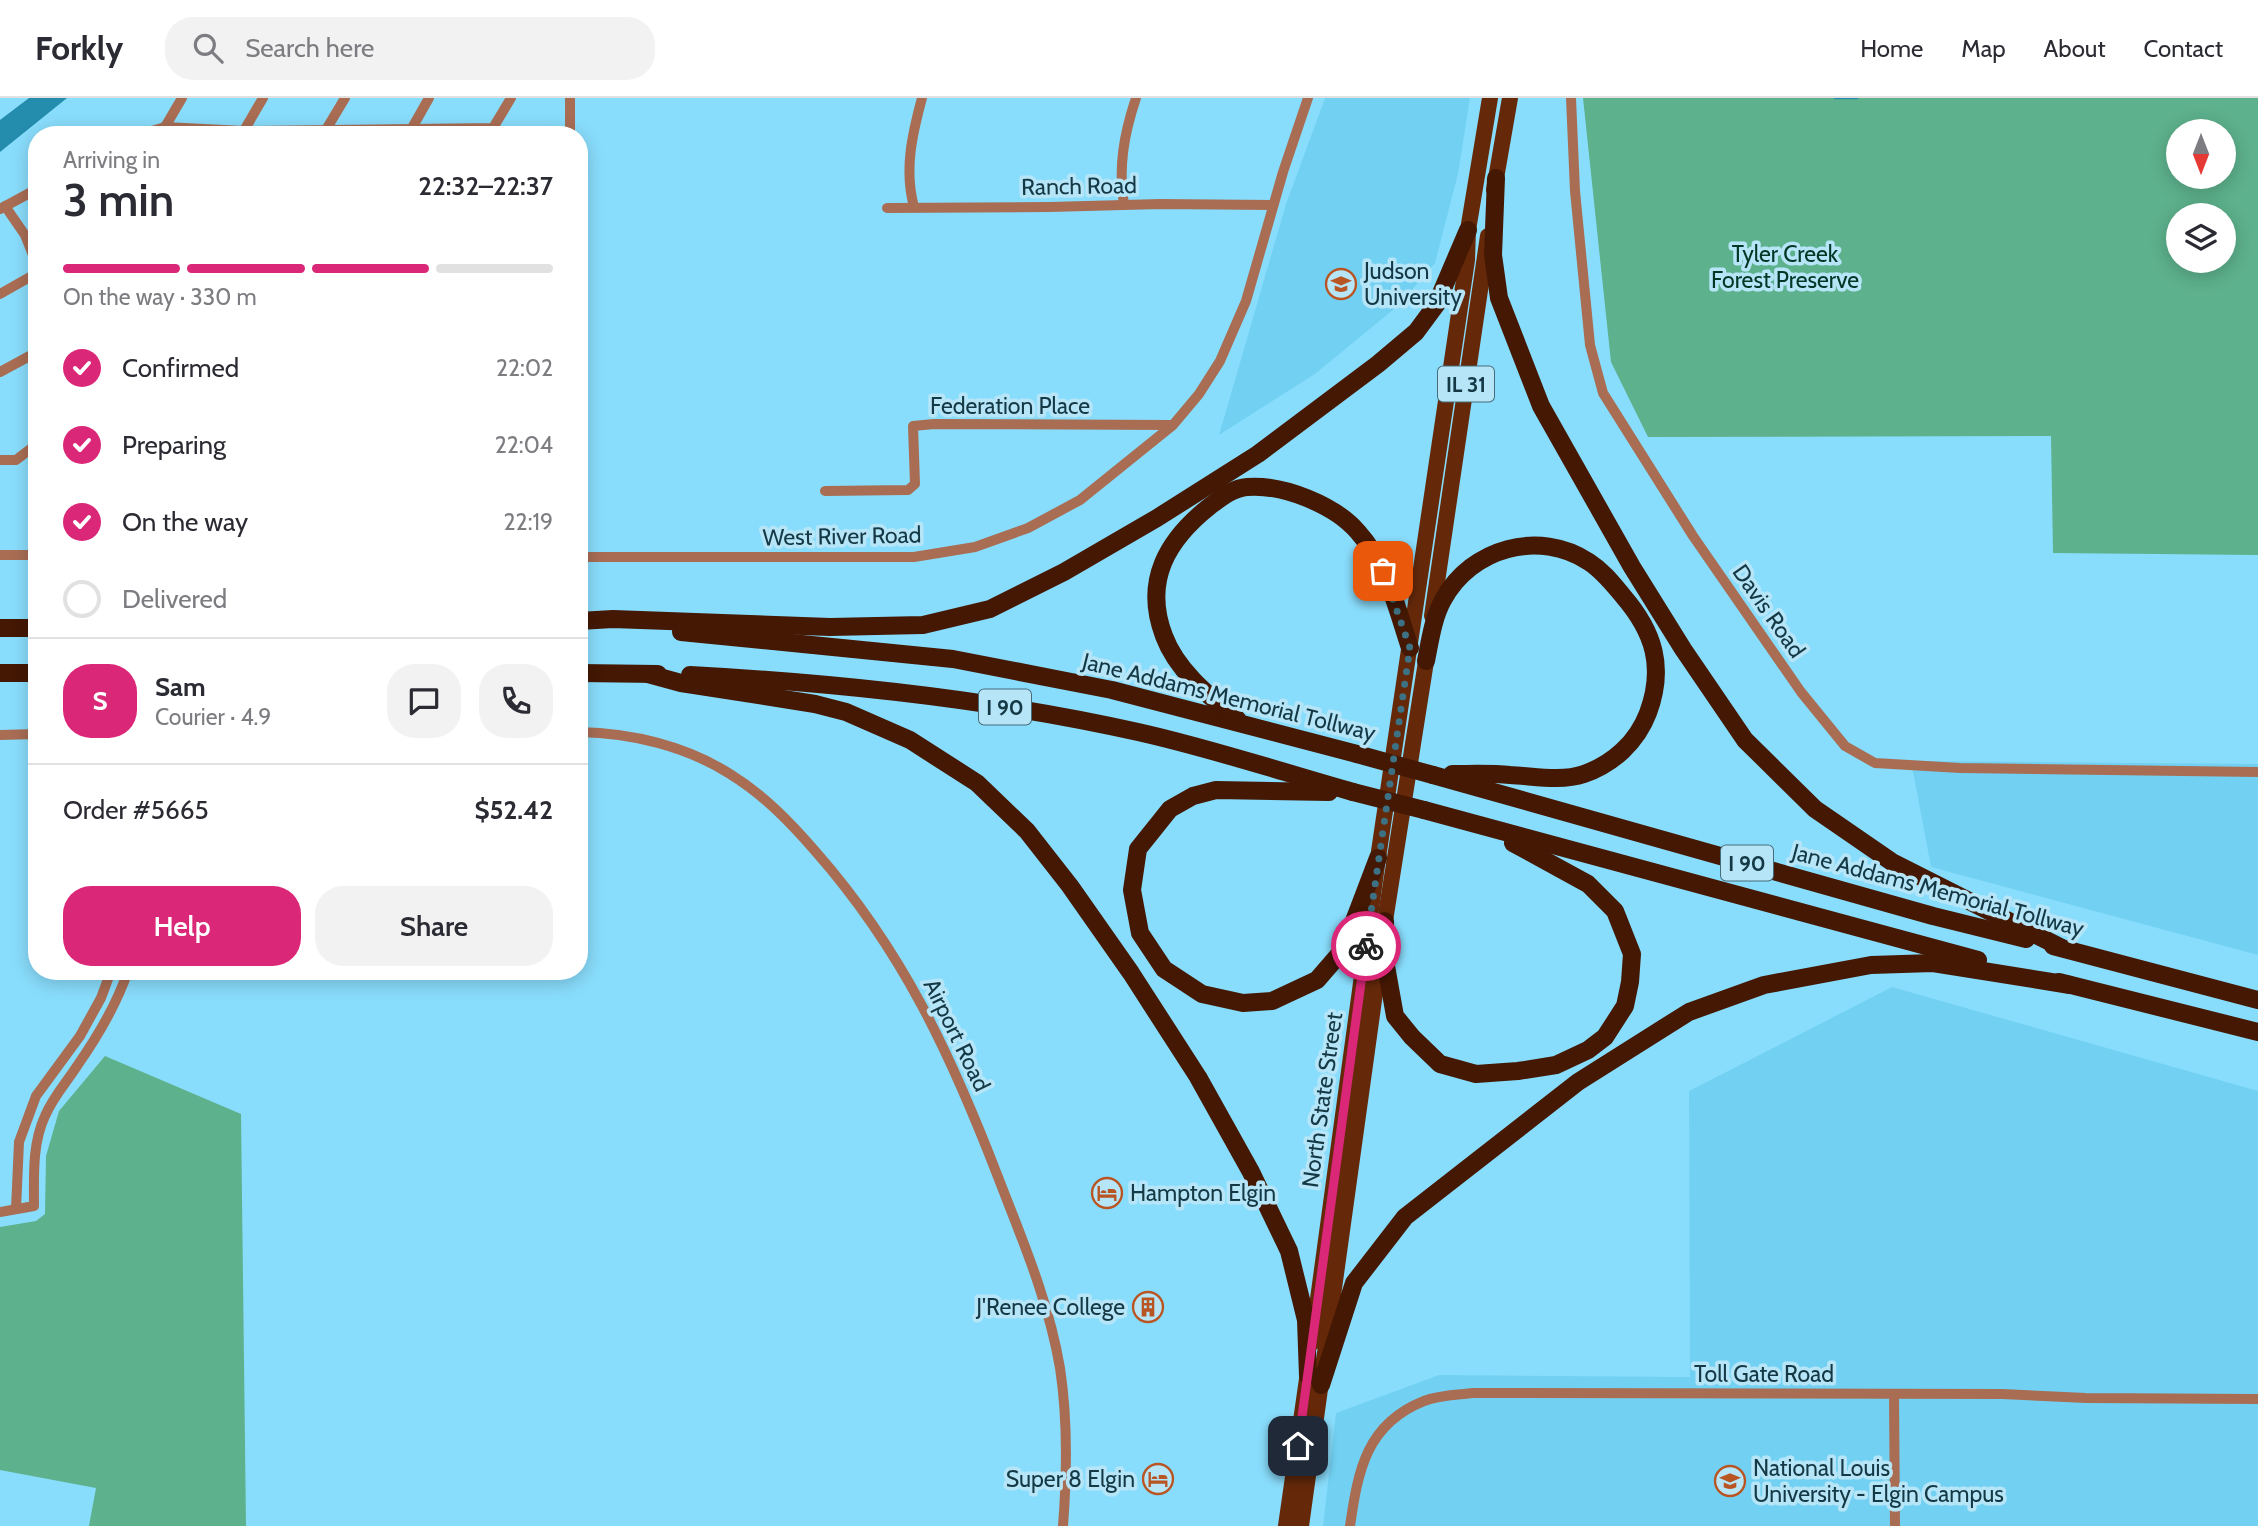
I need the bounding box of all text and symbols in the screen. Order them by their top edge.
search box [165,17,655,80]
text: Forkly [35,28,123,68]
icon: search [189,29,227,67]
text: Search here [245,32,374,64]
text: Home [1860,34,1923,63]
text: Map [1961,34,2006,63]
text: About [2044,34,2106,63]
text: Contact [2144,34,2223,63]
north arrow [2166,119,2236,189]
map controls [2166,119,2236,273]
text: Arriving in [63,146,160,174]
text: 22:32–22:37 [418,170,553,202]
street label: Ranch Road [1021,171,1137,201]
text: 3 min [63,172,174,228]
button: layers [2166,203,2236,273]
park label: Tyler Creek Forest Preserve [1711,240,1859,294]
place label: Judson University [1363,257,1462,311]
school or university icon: Judson University [1324,267,1358,301]
text: On the way · 330 m [63,283,257,311]
icon: check [63,349,101,387]
text: Confirmed [122,352,239,384]
text: 22:02 [496,354,553,382]
road number: IL 31 [1438,366,1494,402]
street label: Federation Place [930,392,1090,420]
icon: check [63,426,101,464]
text: Preparing [122,429,226,461]
text: 22:04 [495,431,553,459]
icon: check [63,503,101,541]
text: On the way [122,506,248,538]
text: 22:19 [504,508,553,536]
street label: West River Road [762,521,922,551]
pin [1353,541,1413,601]
icon: bag [1364,552,1402,590]
street label: Davis Road [1727,559,1811,663]
text: Delivered [122,583,227,615]
street label: Jane Addams Memorial Tollway [1078,647,1379,747]
button: chat [387,664,461,738]
button: phone [479,664,553,738]
text: Sam [155,671,206,703]
text: S [92,685,108,717]
road number: I 90 [979,690,1031,724]
text: Courier · 4.9 [155,703,271,731]
text: Order #5665 [63,794,209,826]
text: $52.42 [475,794,553,826]
street label: Jane Addams Memorial Tollway [1788,837,2087,943]
road number: I 90 [1721,846,1773,880]
button: Help [63,886,301,966]
button: Share [315,886,553,966]
courier [1331,911,1401,981]
icon: bike [1347,927,1385,965]
street label: Airport Road [918,974,996,1096]
street label: North State Street [1296,1010,1348,1189]
hotel icon: Hampton Elgin [1090,1176,1124,1210]
place label: Hampton Elgin [1130,1179,1276,1207]
building icon: J'Renee College [1131,1290,1165,1324]
place label: J'Renee College [975,1293,1125,1321]
street label: Toll Gate Road [1694,1360,1834,1388]
pin [1268,1416,1328,1476]
icon: home [1279,1427,1317,1465]
place label: National Louis University - Elgin Campus [1753,1454,2004,1508]
hotel icon: Super 8 Elgin [1141,1462,1175,1496]
school or university icon: National Louis University - Elgin Campus [1713,1464,1747,1498]
place label: Super 8 Elgin [1006,1465,1135,1493]

